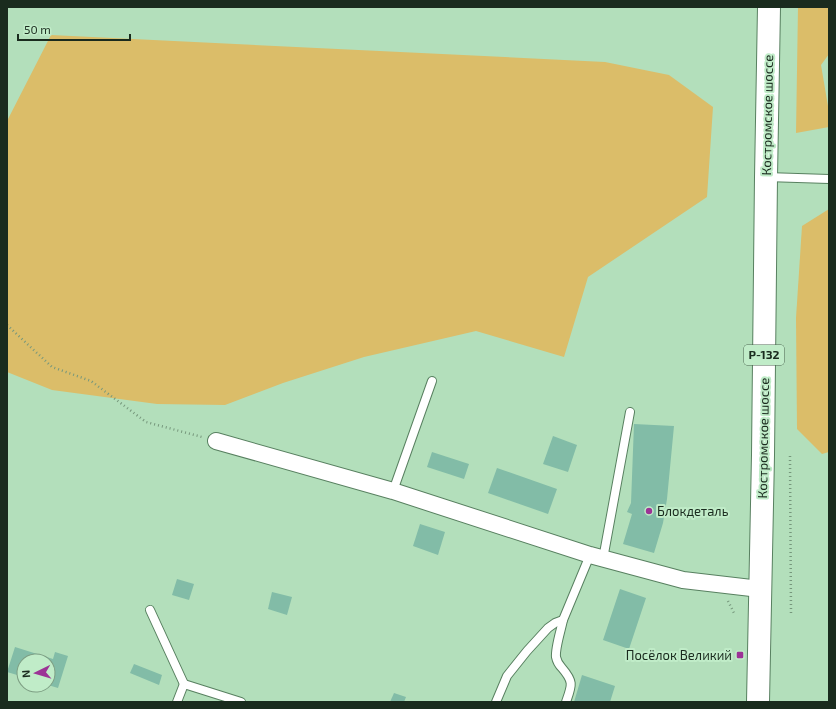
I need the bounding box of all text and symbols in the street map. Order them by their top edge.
scale bar [18,16,130,42]
text: 50 m [24,22,51,36]
street label: Костромское шоссе [758,54,776,176]
road number: Р-132 [744,345,784,365]
street label: Костромское шоссе [754,377,772,499]
place label: Блокдеталь [657,503,729,519]
marker: Блокдеталь [644,506,654,516]
place label: Посёлок Великий [626,647,732,663]
marker: Посёлок Великий [735,650,745,660]
north arrow [16,653,56,693]
text: N [19,669,32,678]

